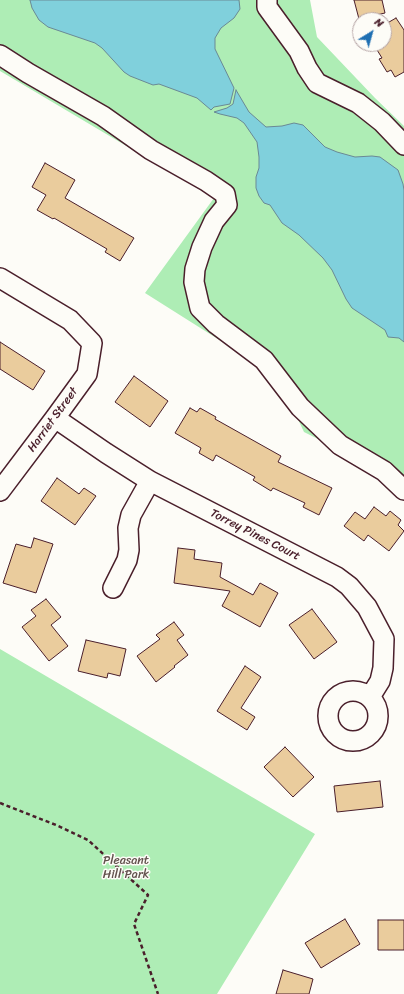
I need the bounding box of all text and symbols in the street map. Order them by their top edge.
north arrow [352,12,392,52]
text: N [370,13,388,33]
street label: Harriet Street [25,385,81,455]
street label: Torrey Pines Court [208,506,302,564]
park label: Pleasant Hill Park [103,854,149,882]

